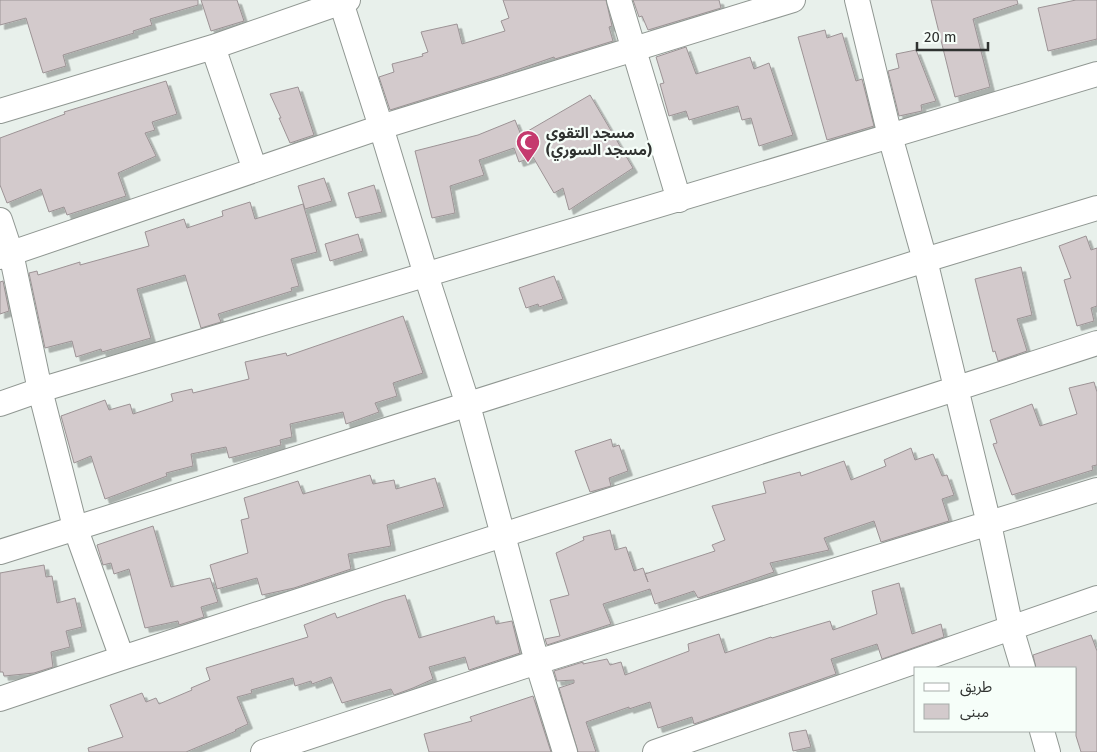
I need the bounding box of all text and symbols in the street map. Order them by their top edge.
scale bar [917,20,988,52]
text: 20 m [924,28,957,46]
place label: مسجد التقوى (مسجد السوري) [546,124,652,161]
mosque icon: مسجد التقوى (مسجد السوري) [515,129,541,163]
legend [914,667,1077,732]
text: طريق [960,678,992,697]
text: مبنى [960,703,989,721]

